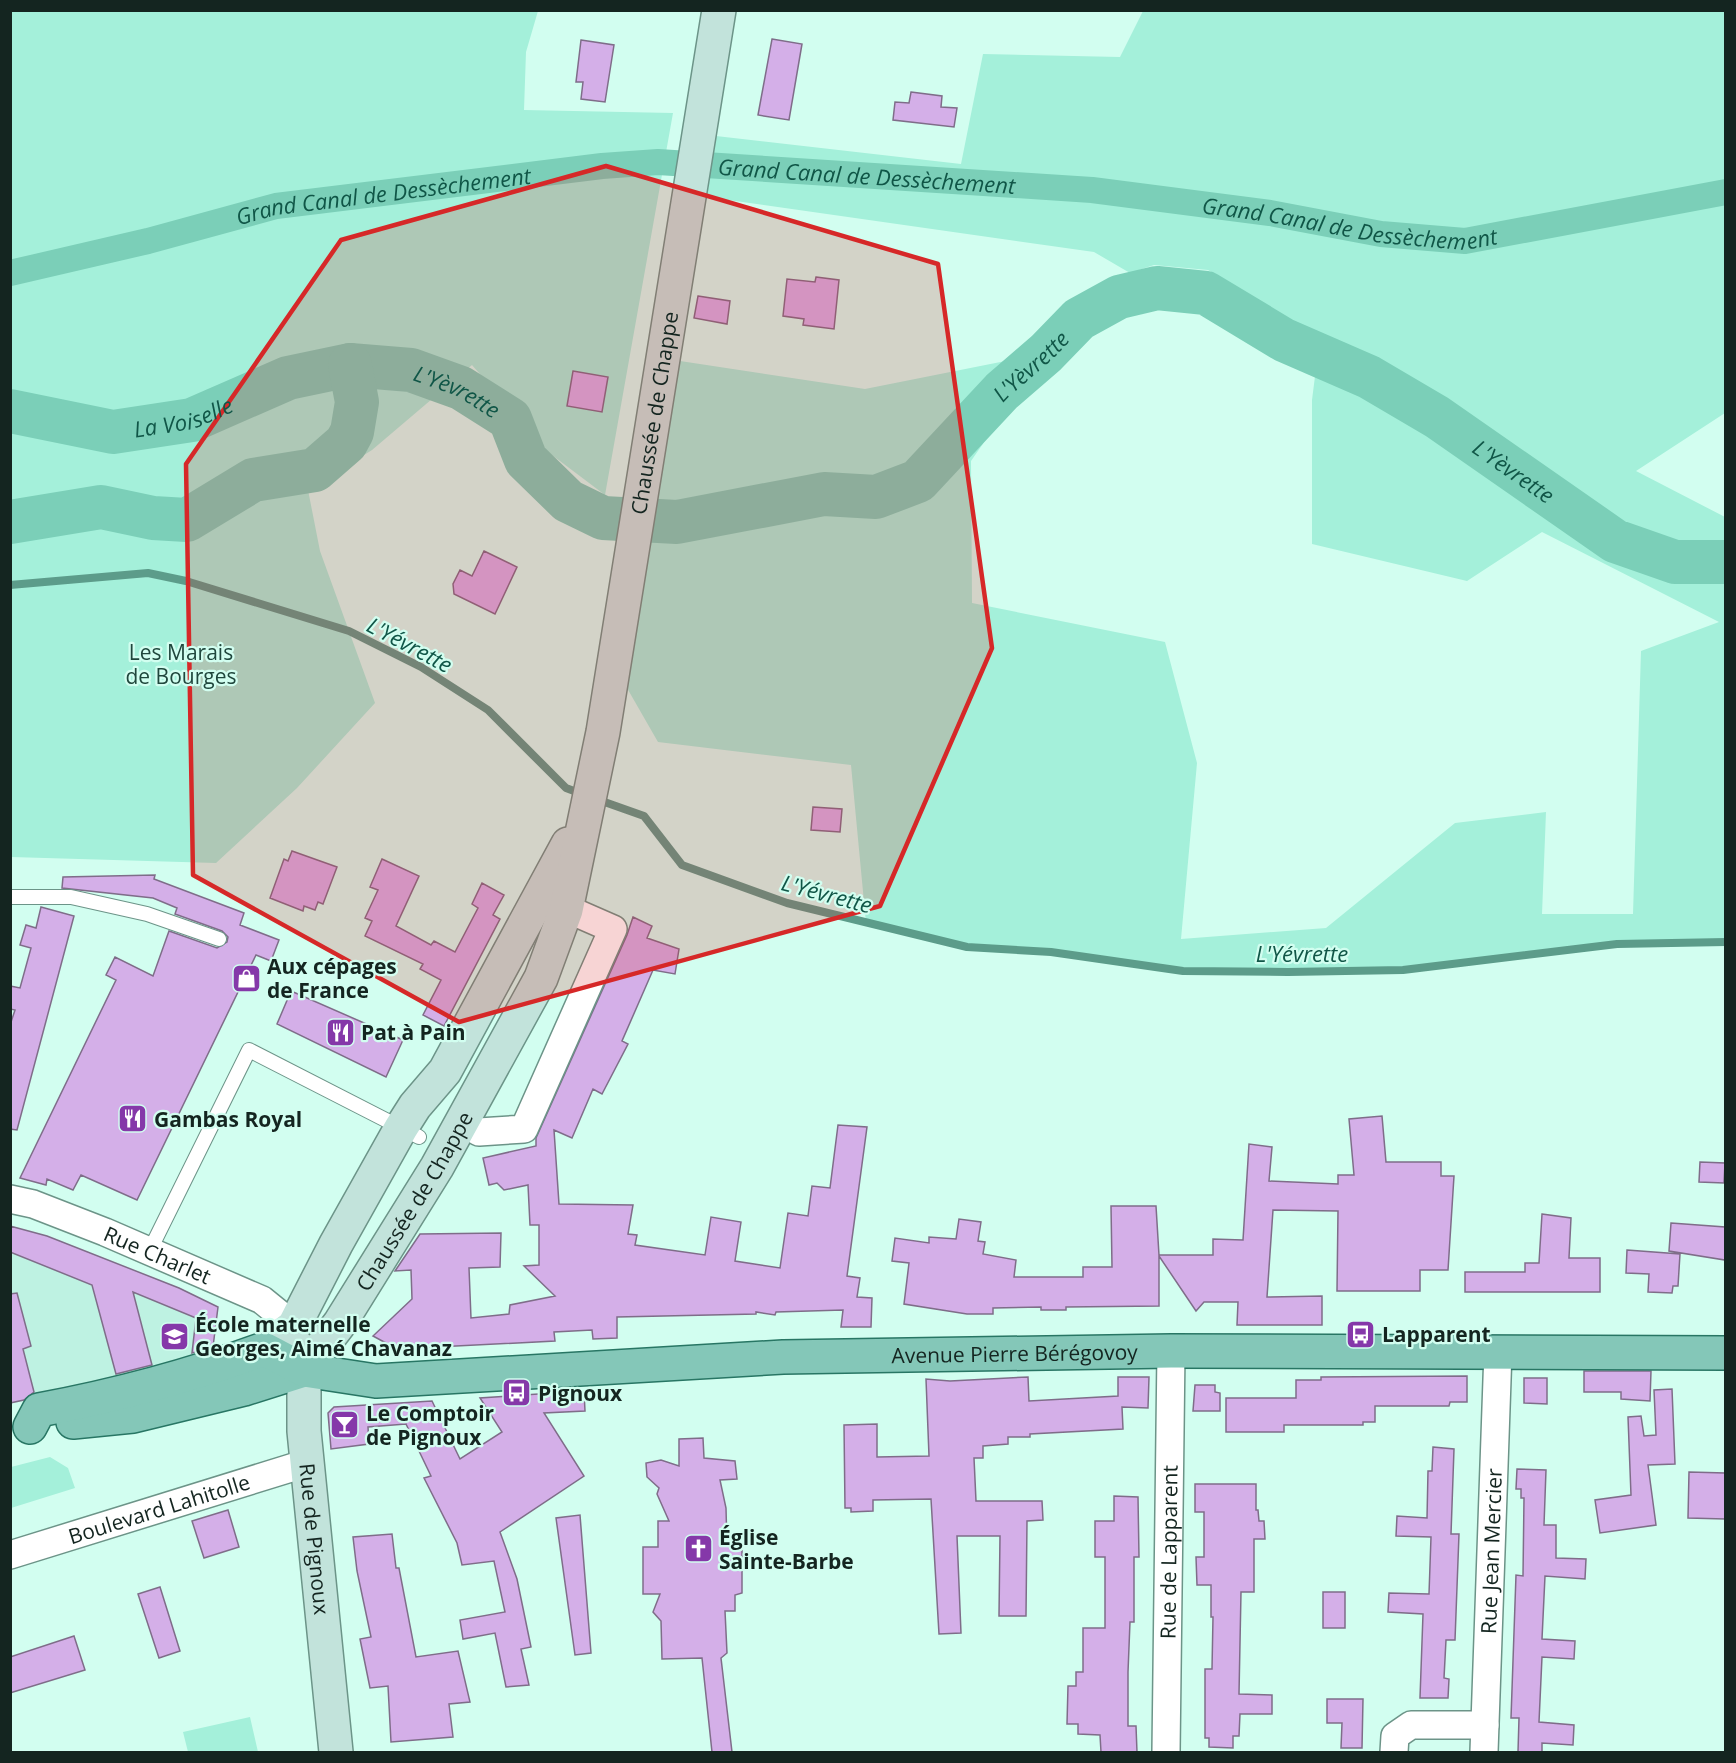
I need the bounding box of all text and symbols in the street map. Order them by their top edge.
water label: Grand Canal de Dessèchement [717,151,1017,200]
water label: Grand Canal de Dessèchement [232,160,533,231]
water label: Grand Canal de Dessèchement [1200,189,1500,256]
street label: Chaussée de Chappe [624,309,684,517]
water label: L'Yèvrette [985,324,1075,407]
water label: L'Yèvrette [410,357,506,424]
water label: La Voiselle [132,389,237,444]
water label: L'Yèvrette [1467,432,1561,509]
water label: L'Yévrette [362,609,458,679]
park label: Les Marais de Bourges [126,638,236,690]
water label: L'Yévrette [778,867,876,919]
water label: L'Yévrette [1256,938,1348,968]
place label: Aux cépages de France [267,952,397,1004]
shop icon: Aux cépages de France [230,962,262,994]
restaurant icon: Pat à Pain [324,1016,356,1048]
place label: Pat à Pain [361,1018,466,1046]
restaurant icon: Gambas Royal [117,1103,149,1135]
place label: Gambas Royal [154,1105,302,1133]
street label: Chaussée de Chappe [349,1106,479,1296]
street label: Rue Charlet [100,1219,215,1290]
place label: École maternelle Georges, Aimé Chavanaz [195,1310,452,1362]
bus stop icon: Lapparent [1345,1318,1377,1350]
school or university icon: École maternelle Georges, Aimé Chavanaz [158,1320,190,1352]
place label: Lapparent [1382,1320,1491,1348]
street label: Avenue Pierre Bérégovoy [891,1338,1138,1369]
bus stop icon: Pignoux [501,1377,533,1409]
place label: Pignoux [538,1379,623,1407]
place label: Le Comptoir de Pignoux [366,1399,495,1451]
bar icon: Le Comptoir de Pignoux [329,1409,361,1441]
street label: Rue de Pignoux [293,1462,336,1616]
street label: Rue de Lapparent [1153,1465,1184,1639]
street label: Rue Jean Mercier [1474,1467,1508,1634]
street label: Boulevard Lahitolle [65,1468,253,1550]
place label: Église Sainte-Barbe [719,1523,854,1575]
church icon: Église Sainte-Barbe [682,1533,714,1565]

